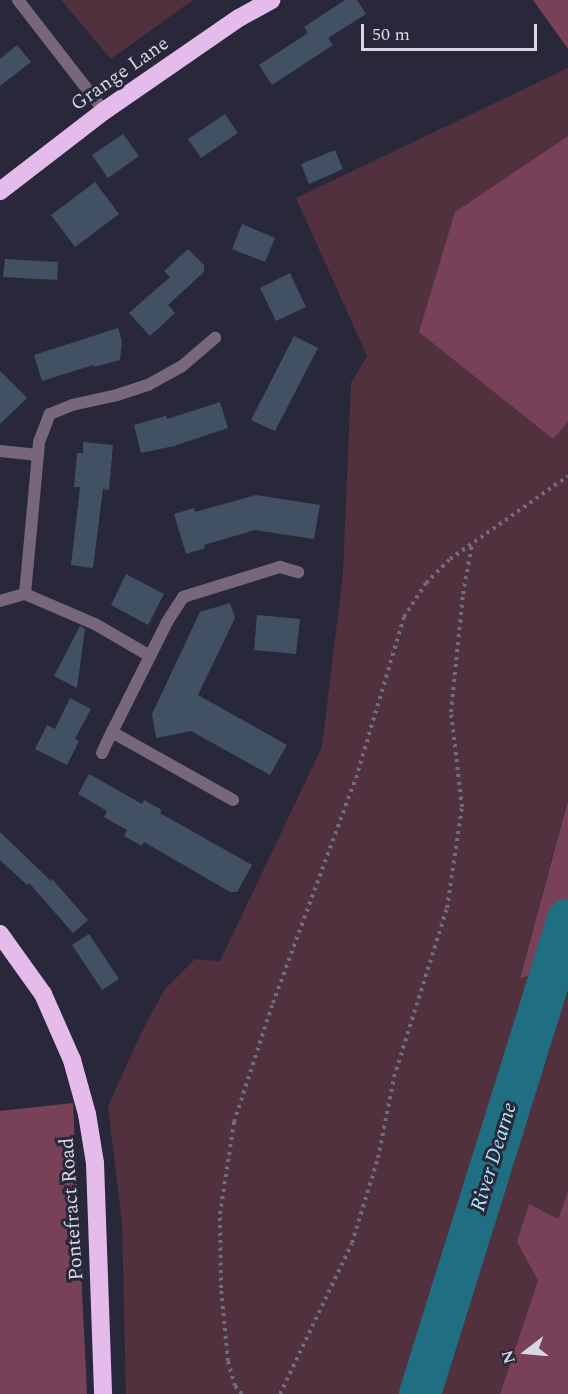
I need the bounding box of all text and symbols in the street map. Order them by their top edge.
scale bar [364,12,540,50]
text: 50 m [372,21,410,48]
street label: Grange Lane [66,31,174,117]
water label: River Dearne [466,1100,522,1214]
street label: Pontefract Road [55,1137,89,1281]
north arrow [496,1322,556,1382]
text: N [495,1347,522,1367]

